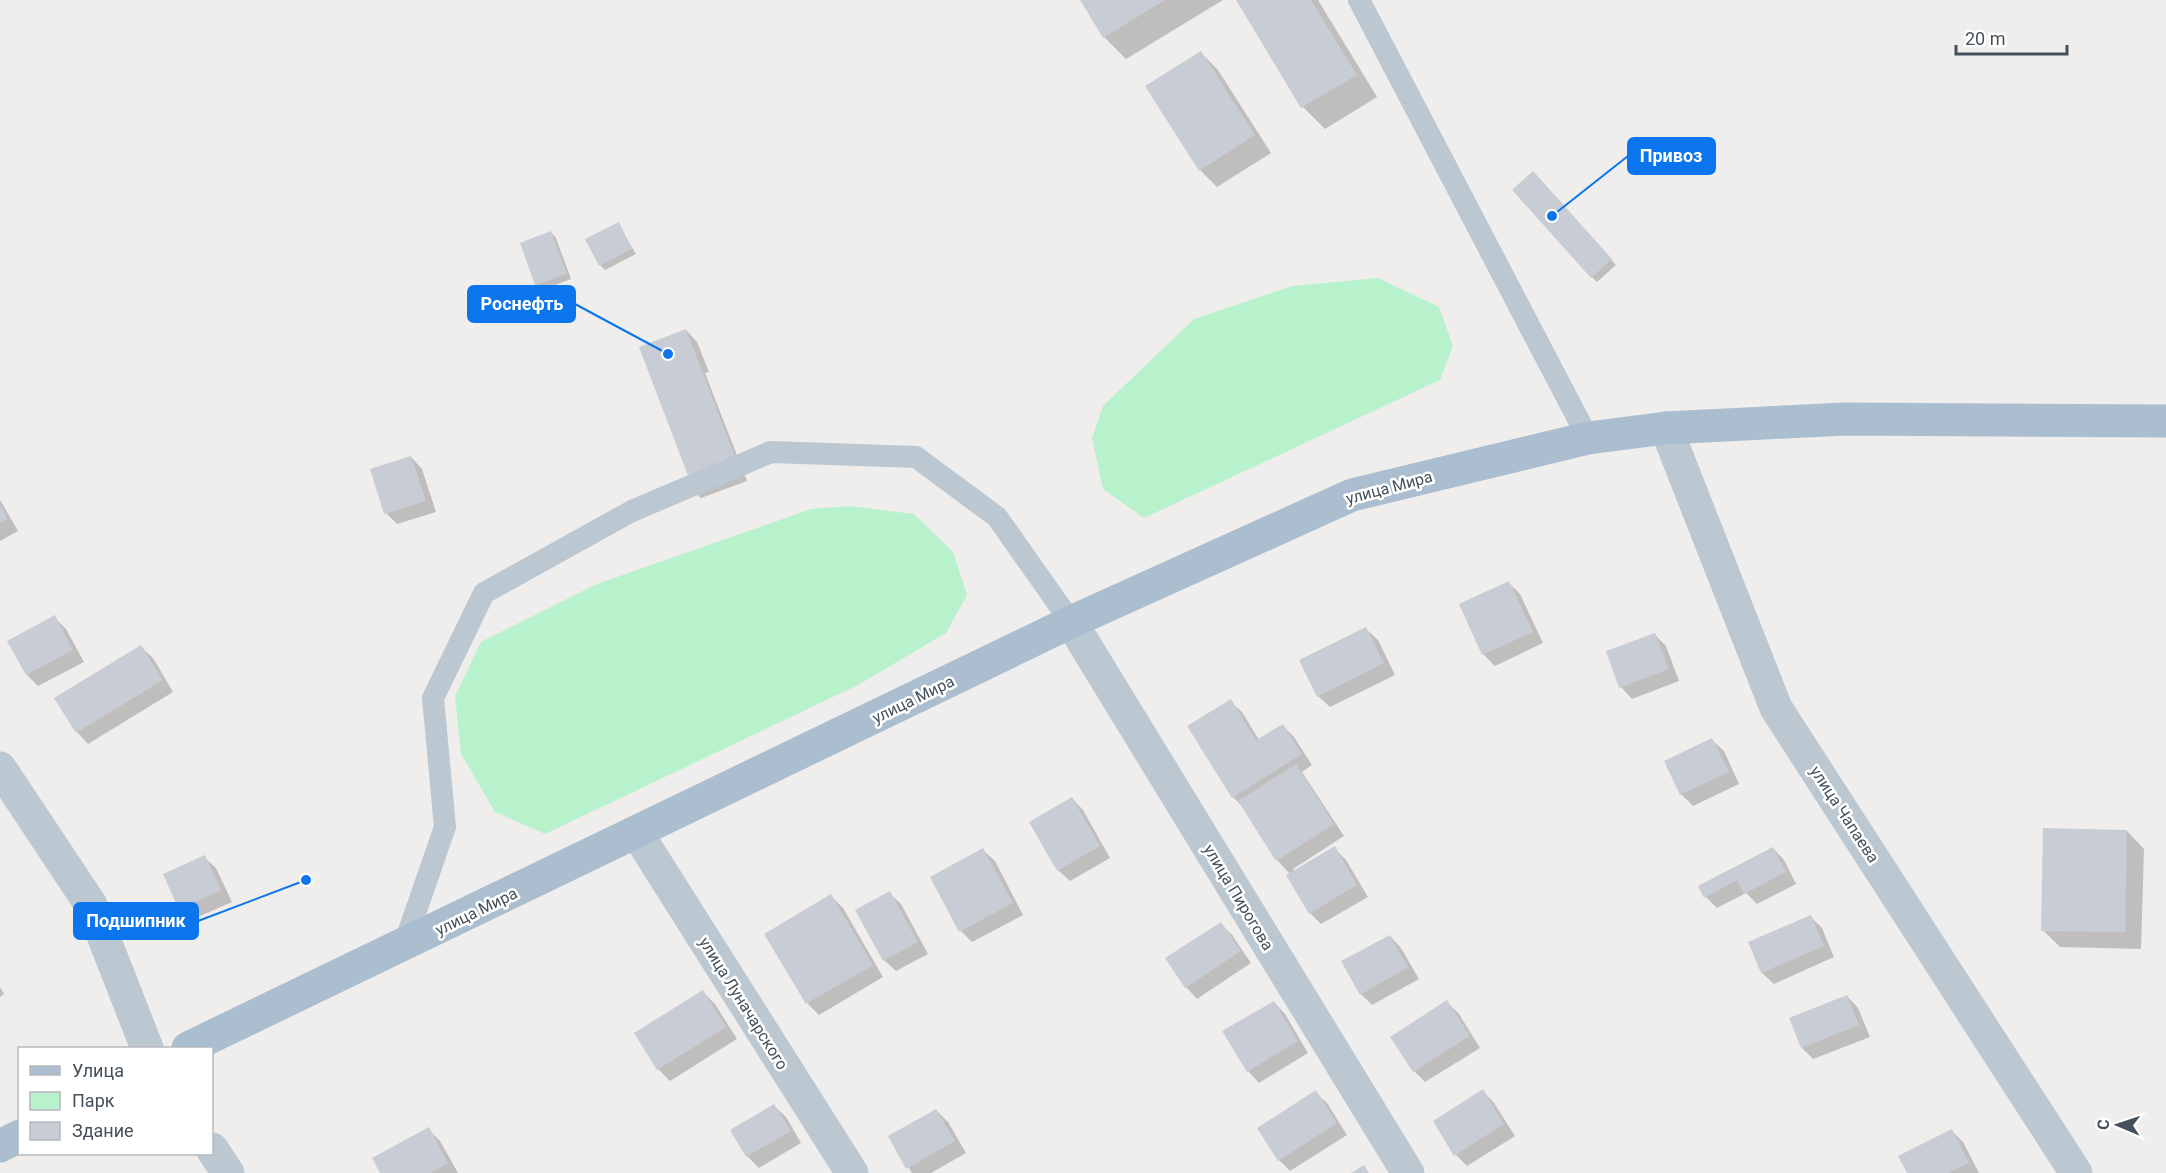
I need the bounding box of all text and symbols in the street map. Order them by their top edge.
scale bar [1956,18,2067,56]
text: 20 m [1965,28,2005,49]
callout: Привоз [1628,138,1715,174]
text: Привоз [1640,145,1702,166]
callout: Роснефть [468,286,575,322]
text: Роснефть [481,293,563,314]
street label: улица Мира [1344,467,1434,508]
street label: улица Мира [869,671,957,727]
street label: улица Чапаева [1806,762,1883,866]
street label: улица Пирогова [1199,841,1278,954]
street label: улица Мира [432,883,520,939]
callout: Подшипник [74,903,198,939]
text: Подшипник [86,910,187,931]
street label: улица Луначарского [695,933,792,1073]
legend [18,1047,213,1155]
text: Улица [72,1060,124,1081]
text: Парк [72,1090,115,1111]
north arrow [2088,1095,2148,1155]
text: С [2094,1119,2113,1130]
text: Здание [72,1120,134,1141]

